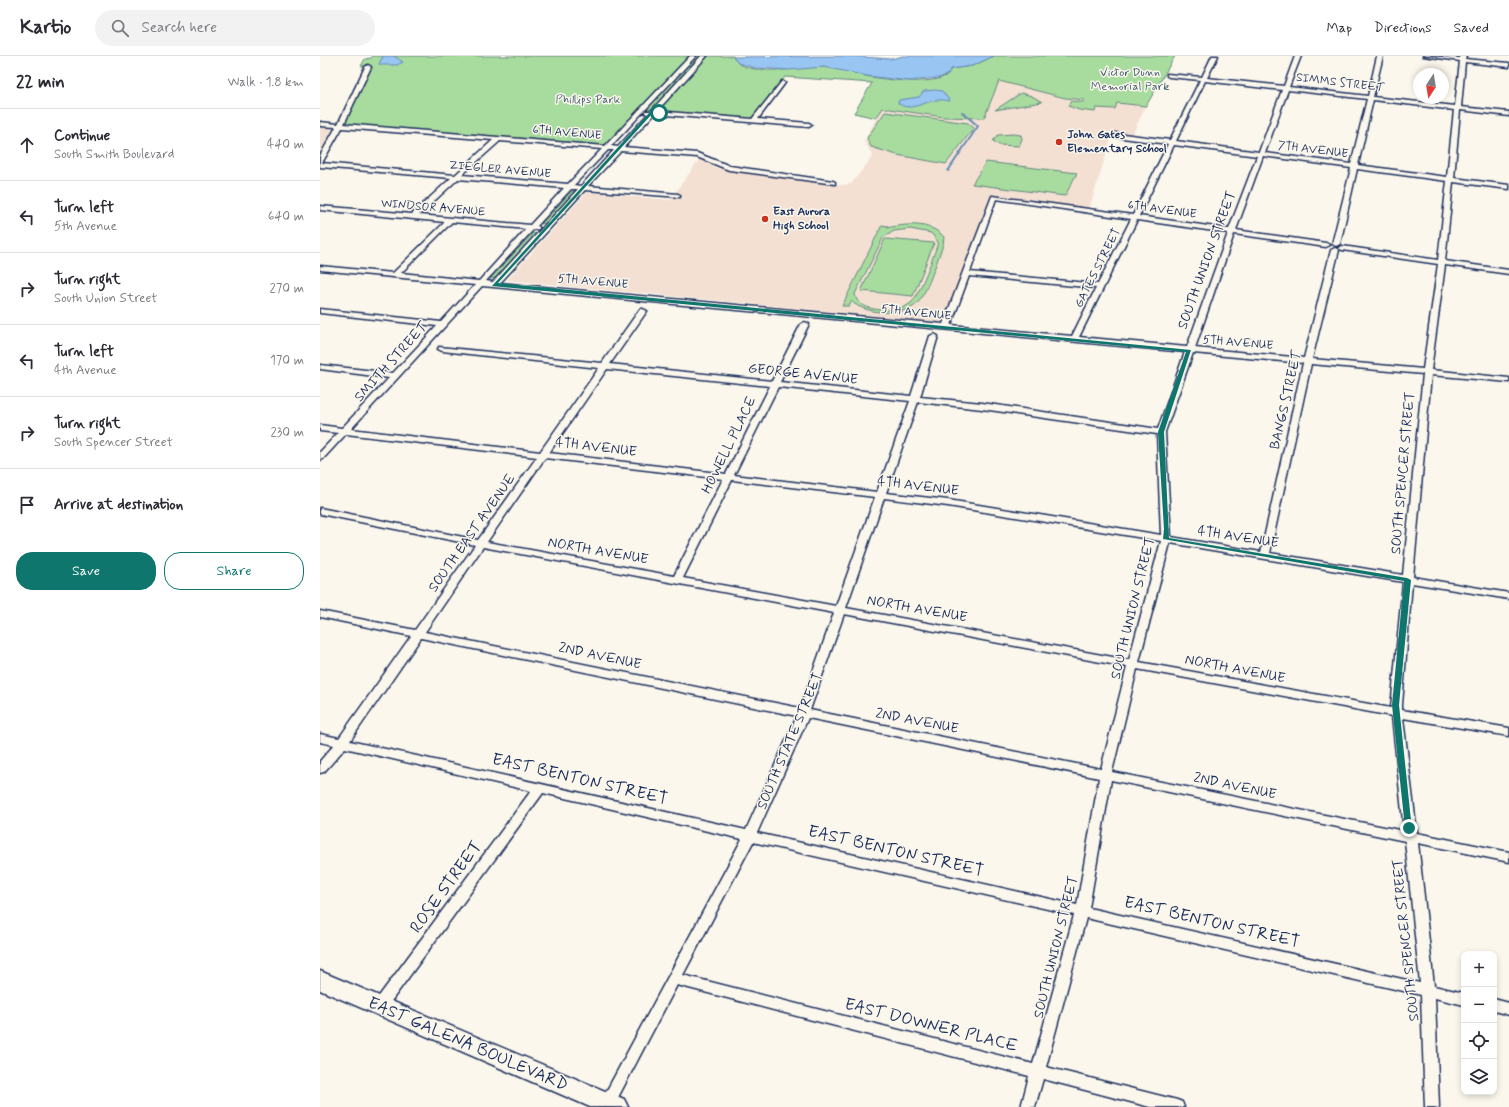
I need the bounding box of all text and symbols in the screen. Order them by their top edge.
search box [95,10,375,46]
text: Kartio [20,15,71,40]
icon: search [109,17,131,39]
text: Search here [141,18,217,38]
text: Map [1326,19,1352,37]
text: Directions [1374,19,1432,37]
text: Saved [1454,19,1489,37]
park label: Victor Dunn Memorial Park [1091,65,1169,95]
north arrow [1413,68,1449,104]
street label: SIMMS STREET [1295,70,1386,96]
text: 22 min [16,71,65,93]
text: Walk · 1.8 km [228,74,304,91]
park label: Phillips Park [556,92,621,108]
route start [650,104,668,122]
street label: 6TH AVENUE [532,122,602,144]
text: Continue [54,126,110,146]
place label: John Gates Elementary School [1067,127,1167,157]
icon: ahead [16,134,38,156]
text: 440 m [267,136,304,153]
marker: John Gates Elementary School [1054,137,1064,147]
street label: 7TH AVENUE [1277,138,1349,162]
text: South Smith Boulevard [54,146,174,163]
street label: ZIEGLER AVENUE [448,158,552,182]
street label: SOUTH UNION STREET [1174,188,1240,332]
street label: WINDSOR AVENUE [380,195,486,221]
street label: 6TH AVENUE [1126,197,1198,223]
text: Turn left [54,198,114,218]
place label: East Aurora High School [773,204,830,235]
icon: left [16,206,38,228]
text: 640 m [268,208,304,225]
marker: East Aurora High School [760,214,770,224]
text: 5th Avenue [54,218,117,235]
street label: GATES STREET [1071,226,1125,310]
text: Turn right [54,270,121,290]
street label: 5TH AVENUE [557,271,629,293]
icon: right [16,278,38,300]
text: 270 m [269,280,304,297]
text: South Union Street [54,290,158,307]
street label: 5TH AVENUE [880,301,952,325]
street label: SMITH STREET [350,318,432,406]
street label: 5TH AVENUE [1202,332,1274,354]
text: Turn left [54,342,114,362]
street label: BANGS STREET [1266,348,1306,451]
icon: left [16,350,38,372]
text: 170 m [270,352,304,369]
street label: GEORGE AVENUE [747,359,859,389]
text: 4th Avenue [54,362,117,379]
street label: SOUTH SPENCER STREET [1387,391,1419,555]
street label: HOWELL PLACE [698,393,760,497]
text: Turn right [54,414,121,434]
icon: right [16,422,38,444]
text: 230 m [270,424,304,441]
street label: 4TH AVENUE [554,433,638,461]
text: South Spencer Street [54,434,173,451]
street label: SOUTH EAST AVENUE [424,470,520,596]
street label: 4TH AVENUE [876,472,960,500]
icon: arrive [16,494,38,516]
text: Arrive at destination [54,495,183,515]
street label: 4TH AVENUE [1196,522,1280,552]
street label: NORTH AVENUE [546,533,650,569]
street label: SOUTH UNION STREET [1107,535,1159,681]
button: Save [16,552,156,590]
button: Share [164,552,304,590]
street label: NORTH AVENUE [865,591,969,627]
street label: 2ND AVENUE [557,638,643,674]
street label: NORTH AVENUE [1183,650,1287,688]
street label: SOUTH STATE STREET [753,670,827,812]
street label: 2ND AVENUE [874,704,960,738]
street label: EAST BENTON STREET [490,748,670,810]
street label: 2ND AVENUE [1192,768,1278,804]
route end [1400,819,1418,837]
street label: EAST BENTON STREET [806,820,986,882]
street label: ROSE STREET [405,836,487,938]
street label: SOUTH SPENCER STREET [1389,858,1423,1022]
street label: SOUTH UNION STREET [1030,874,1082,1020]
street label: EAST BENTON STREET [1122,891,1302,953]
map controls [1461,951,1497,1095]
button: + [1461,951,1497,987]
button: − [1461,987,1497,1023]
street label: EAST GALENA BOULEVARD [365,992,571,1096]
street label: EAST DOWNER PLACE [842,993,1020,1057]
button: locate [1461,1023,1497,1059]
button: layers [1461,1059,1497,1095]

